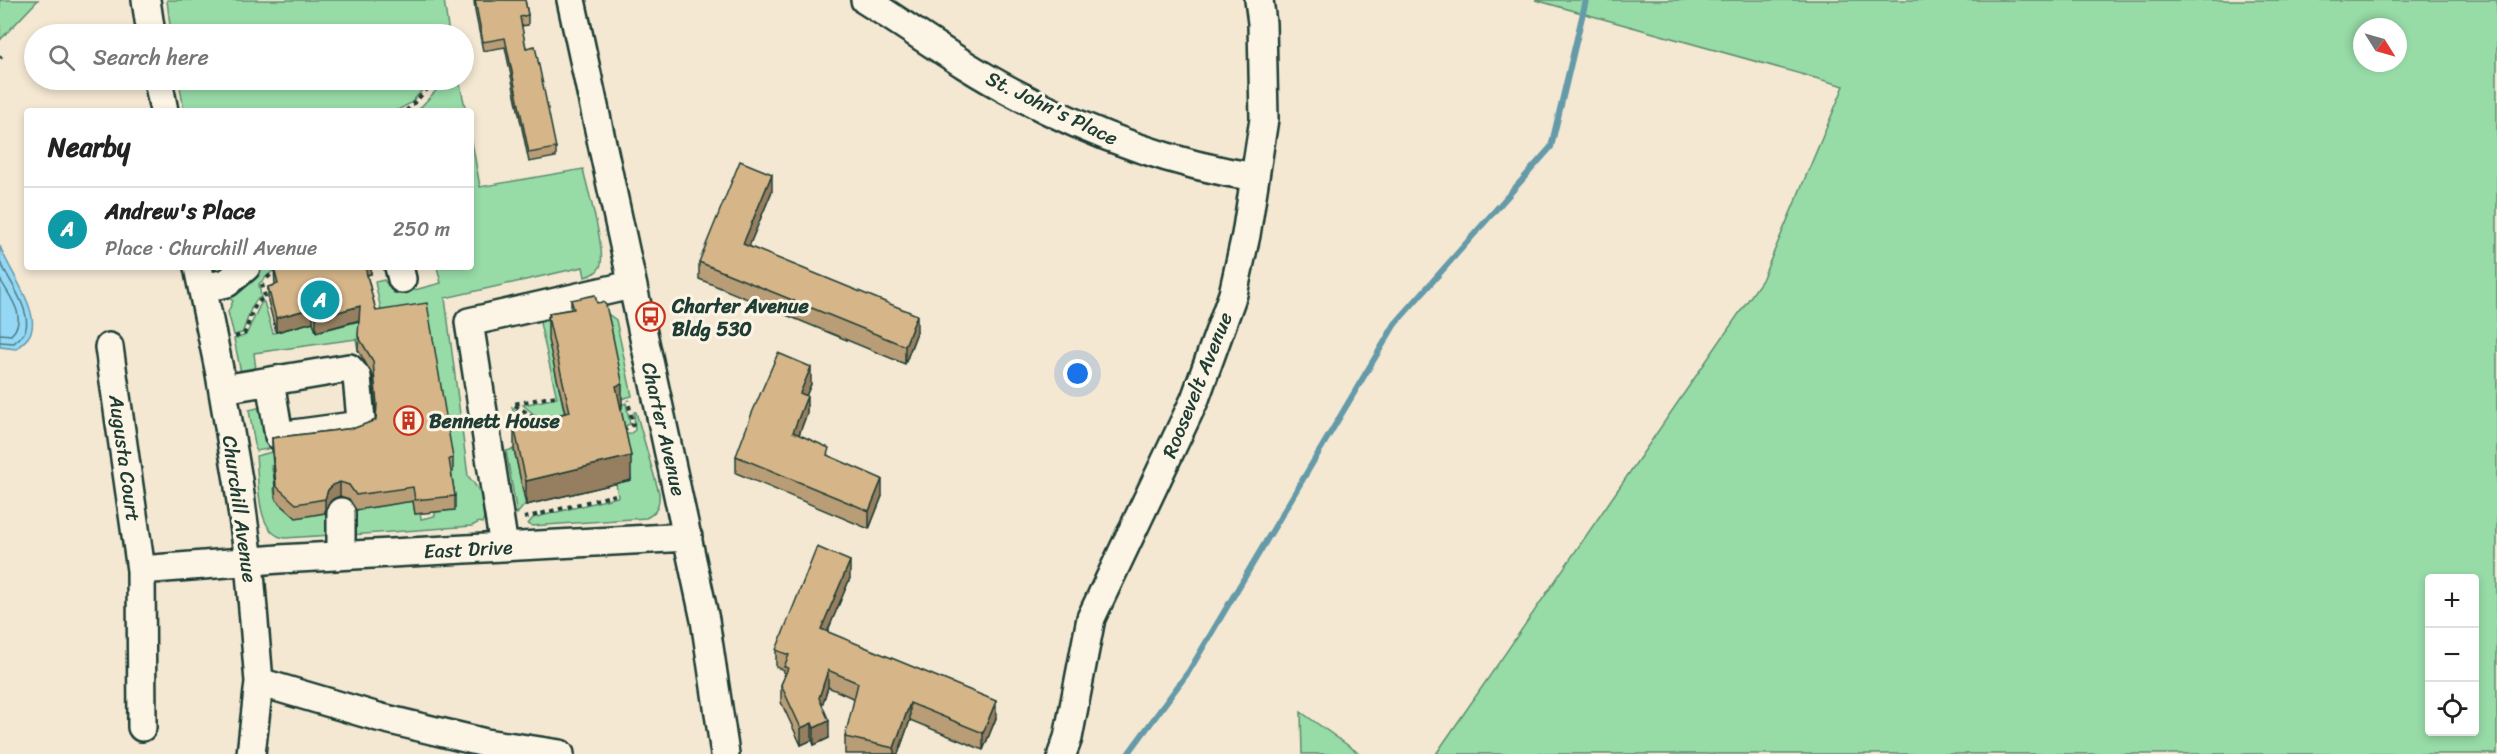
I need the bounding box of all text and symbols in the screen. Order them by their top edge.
north arrow [2353,18,2407,72]
search box [24,24,474,90]
text: Search here [93,38,209,77]
icon: search [45,41,78,74]
street label: St. John's Place [980,61,1124,156]
text: Nearby [48,124,130,170]
text: Andrew's Place [105,192,255,231]
text: A [61,212,74,247]
text: 250 m [393,212,450,247]
text: Place · Churchill Avenue [105,231,317,266]
pin: A [300,278,340,322]
place label: Charter Avenue Bldg 530 [671,289,810,347]
bus stop icon: Charter Avenue Bldg 530 [635,301,667,333]
street label: Roosevelt Avenue [1152,307,1243,464]
street label: Charter Avenue [631,358,696,500]
your location [1063,359,1092,388]
street label: Augusta Court [98,392,151,524]
place label: Bennett House [429,404,560,439]
building icon: Bennett House [392,405,424,437]
street label: Churchill Avenue [212,433,267,585]
street label: East Drive [423,530,514,569]
map controls [2425,574,2479,736]
button: + [2425,574,2479,628]
button: − [2425,628,2479,682]
button: locate [2425,682,2479,736]

